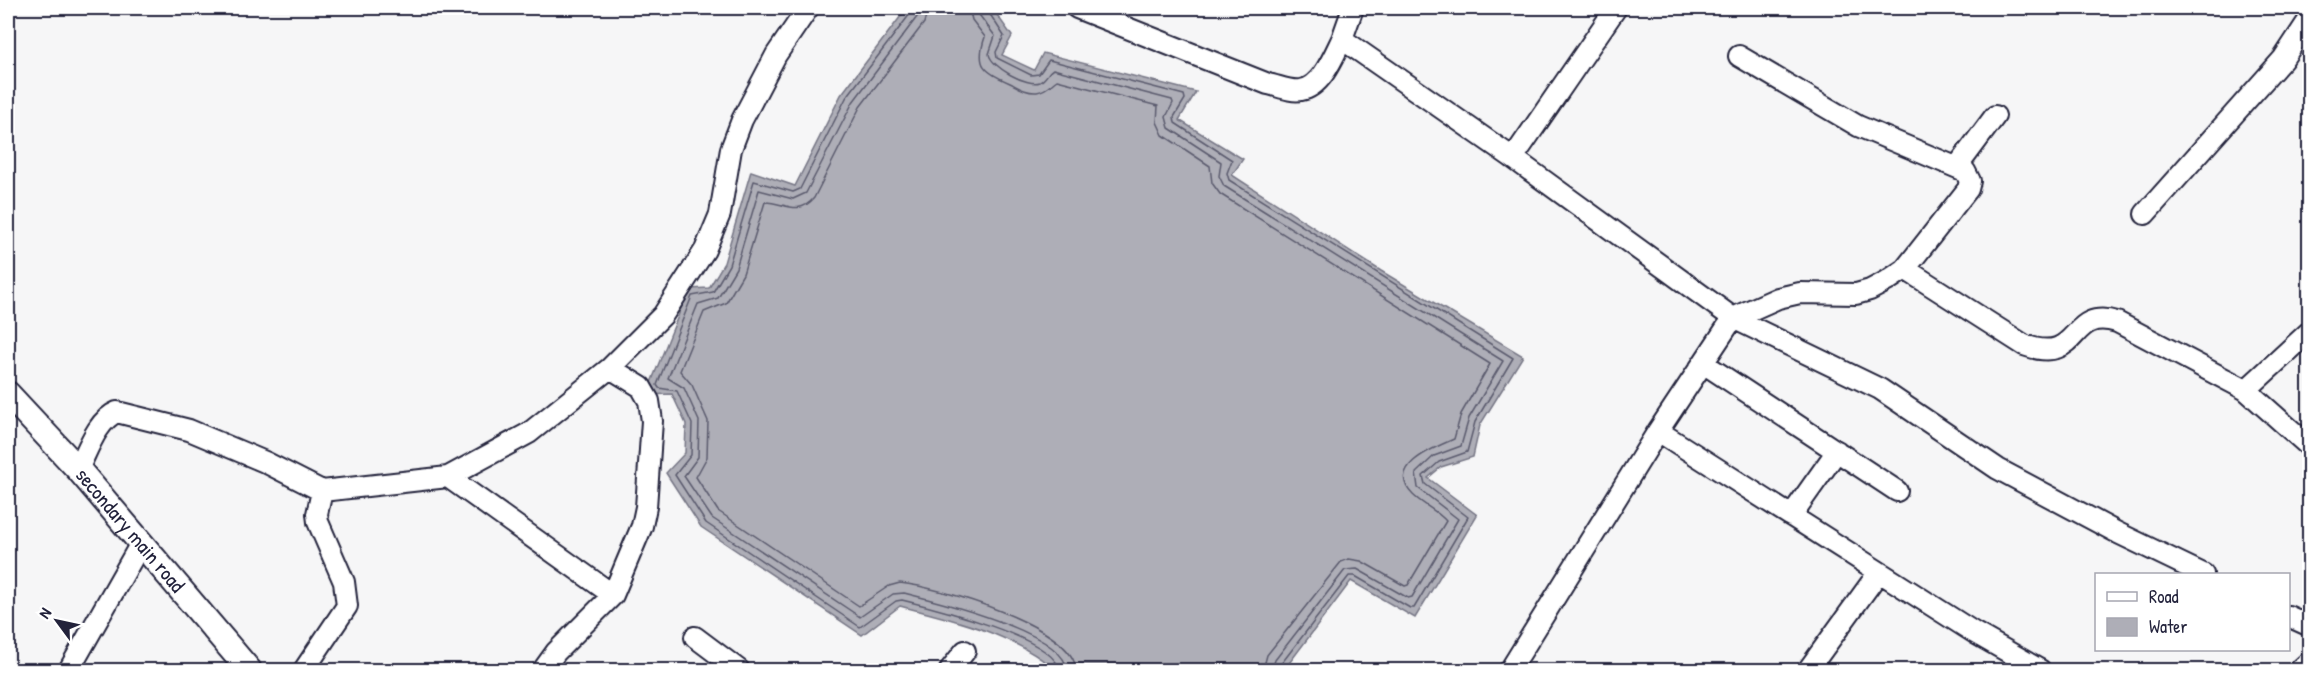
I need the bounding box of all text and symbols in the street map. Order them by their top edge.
street label: secondary main road [69,461,192,599]
legend [2095,573,2290,651]
text: Road [2149,584,2179,609]
north arrow [27,591,87,651]
text: N [33,603,56,622]
text: Water [2149,614,2187,639]

